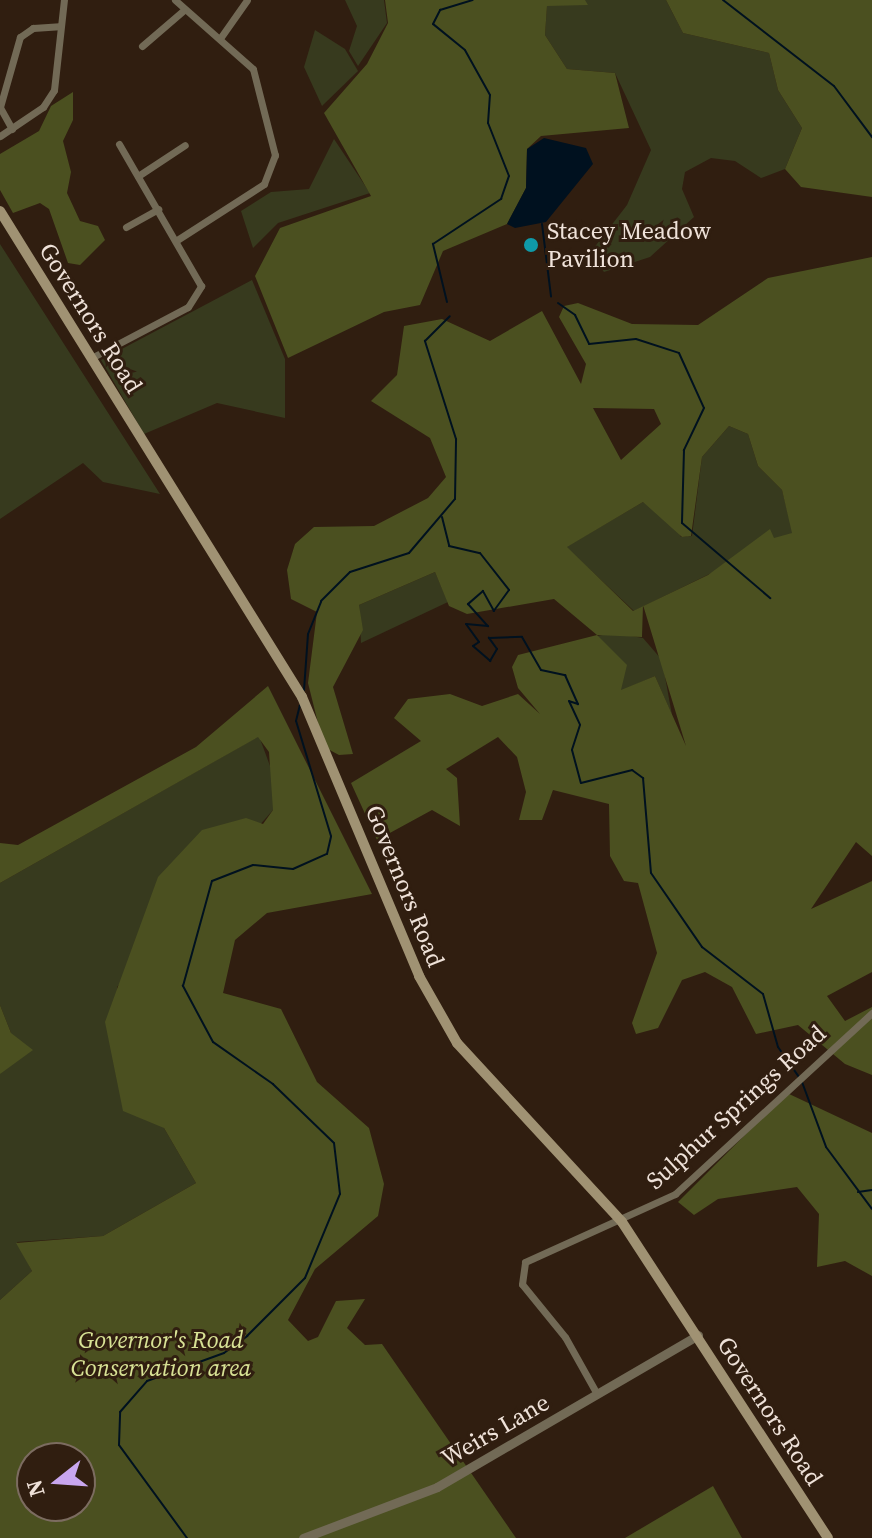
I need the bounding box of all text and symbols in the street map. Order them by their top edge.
place label: Stacey Meadow Pavilion [547,217,711,273]
marker: Stacey Meadow Pavilion [522,236,540,254]
street label: Governors Road [33,238,149,398]
street label: Governors Road [360,801,450,971]
street label: Sulphur Springs Road [640,1019,832,1195]
park label: Governor's Road Conservation area [71,1326,251,1382]
street label: Governors Road [711,1331,829,1491]
street label: Weirs Lane [436,1388,554,1472]
north arrow [16,1442,96,1522]
text: N [18,1476,52,1500]

